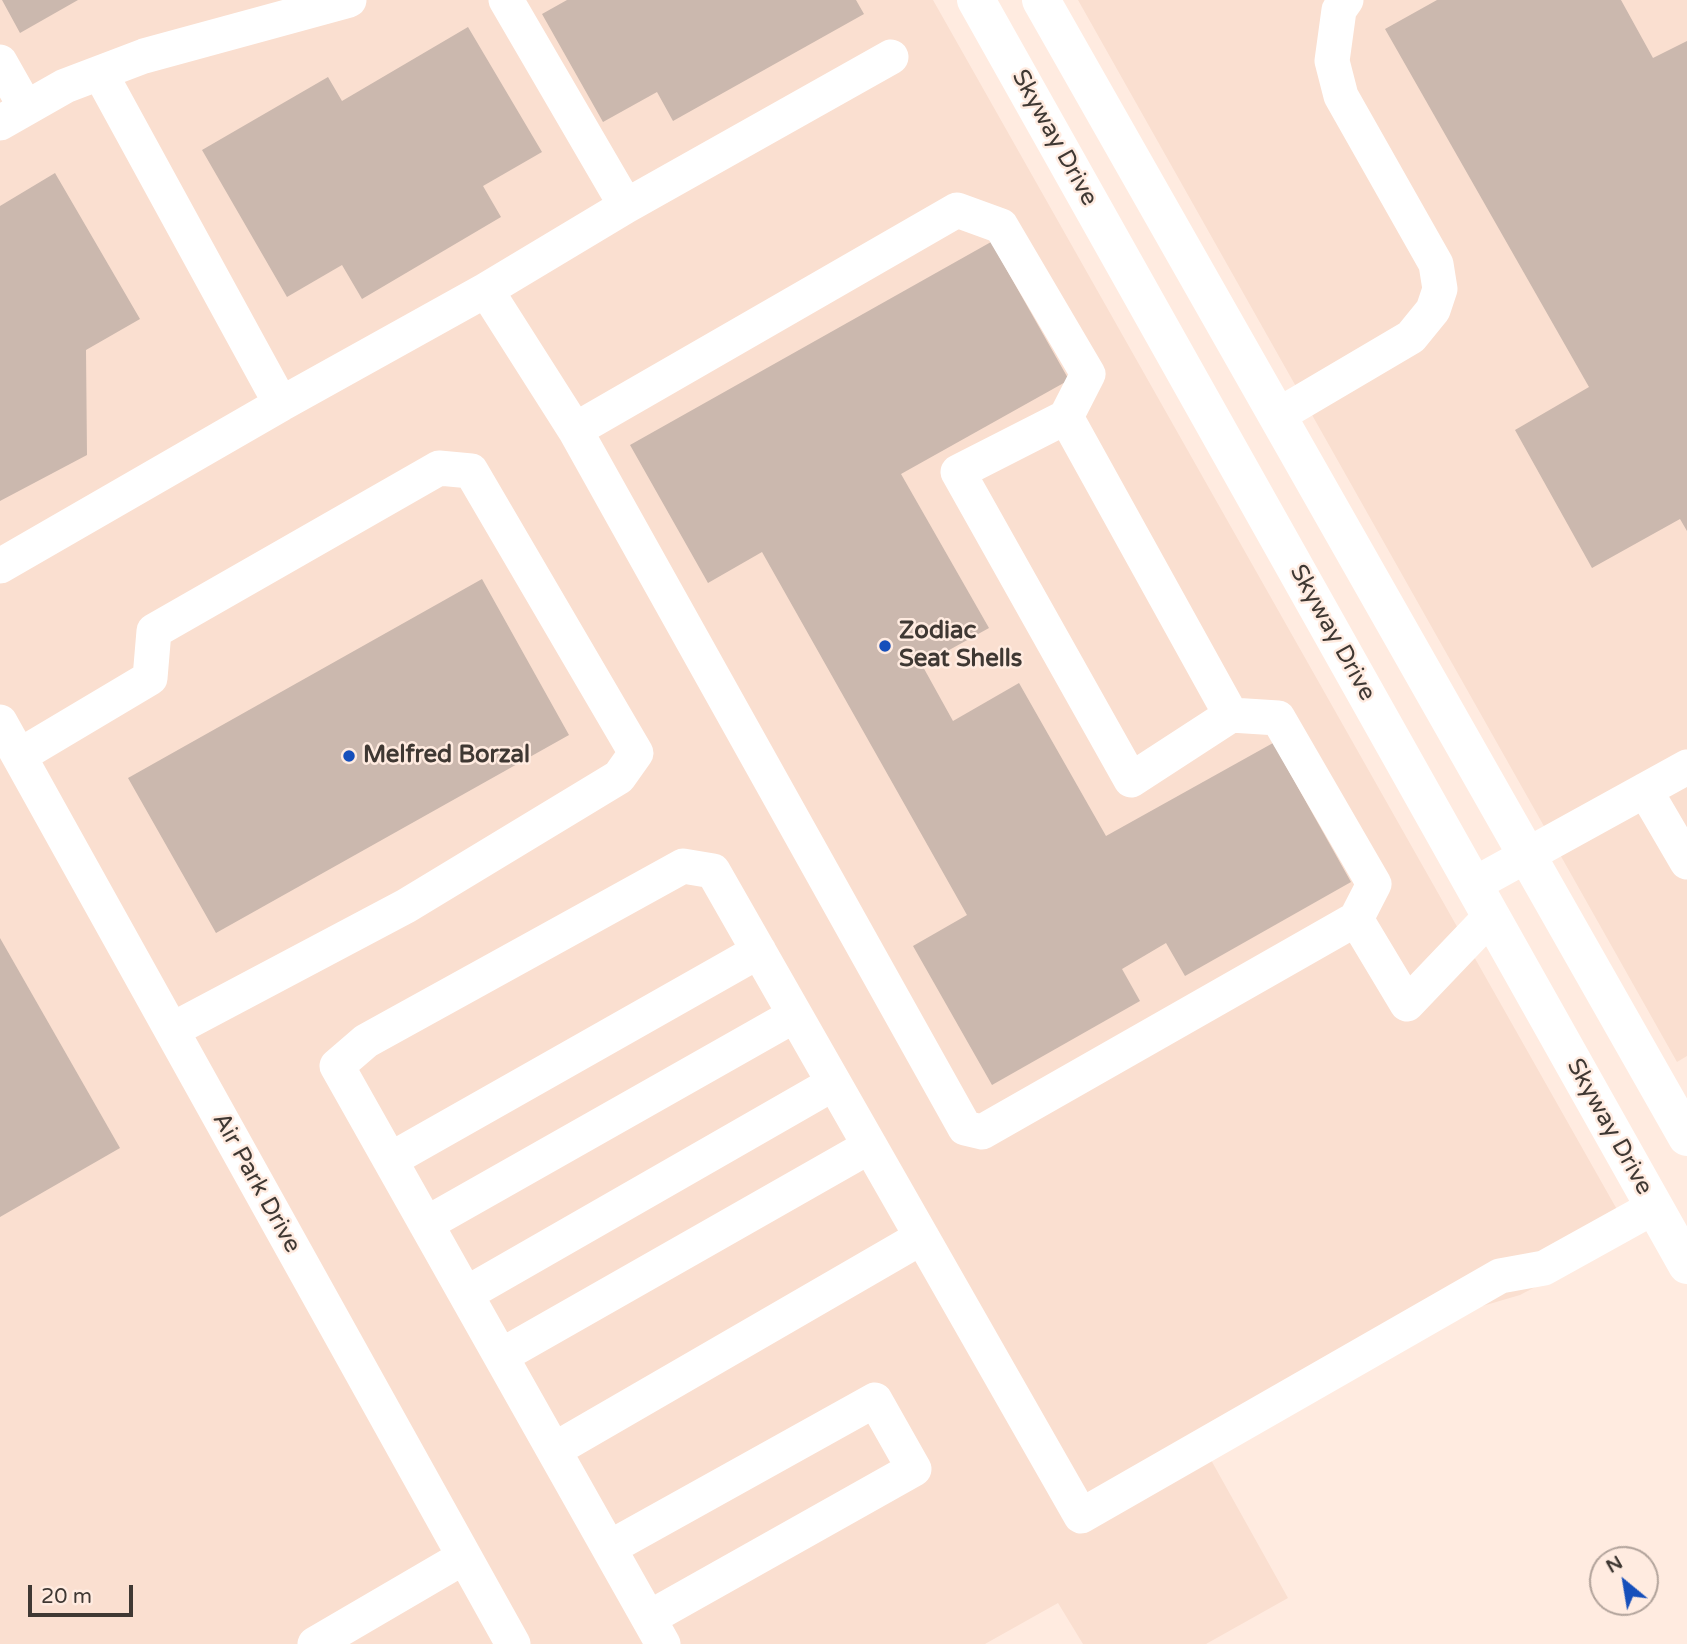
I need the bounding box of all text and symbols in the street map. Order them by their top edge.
street label: Skyway Drive [1005,65,1103,211]
street label: Skyway Drive [1283,560,1381,706]
place label: Zodiac Seat Shells [899,618,1022,674]
marker: Zodiac Seat Shells [877,638,893,654]
place label: Melfred Borzal [363,742,530,770]
marker: Melfred Borzal [341,748,357,764]
street label: Skyway Drive [1560,1054,1658,1200]
street label: Air Park Drive [206,1108,306,1258]
north arrow [1589,1546,1659,1616]
text: N [1602,1551,1627,1578]
scale bar [32,1570,136,1614]
text: 20 m [41,1584,92,1609]

